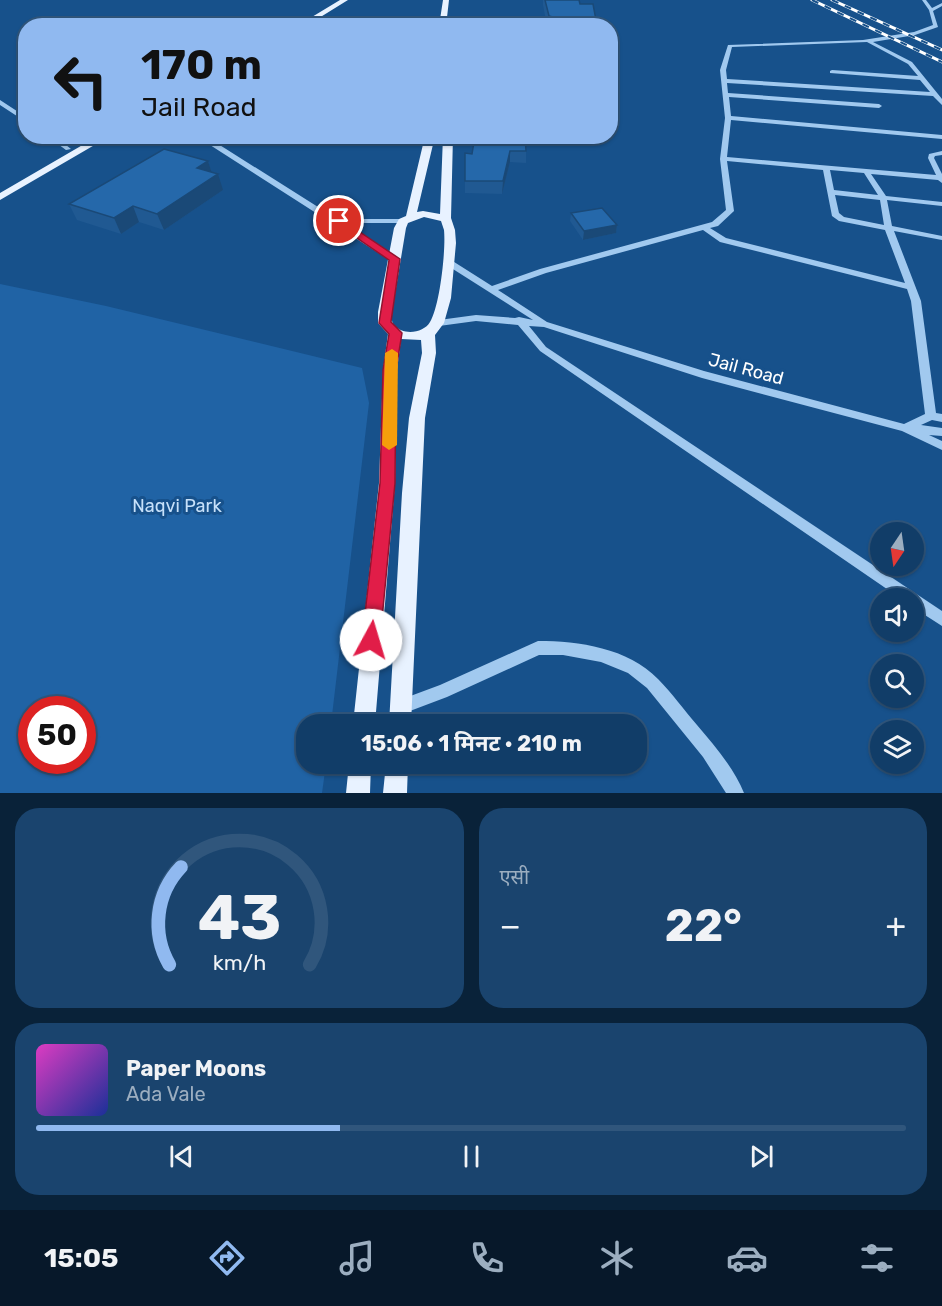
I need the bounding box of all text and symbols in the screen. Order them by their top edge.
text: 170 m [141,40,262,90]
icon: left [42,42,120,120]
text: Jail Road [141,91,257,123]
pin [313,195,364,246]
icon: arrive [322,204,355,237]
street label: Jail Road [706,348,786,390]
park label: Naqvi Park [132,495,222,517]
north arrow [870,522,924,576]
map controls [870,522,924,774]
button: sound [870,588,924,642]
position arrow [339,608,403,672]
button: search [870,654,924,708]
speed limit sign: 50 [18,696,96,774]
button: layers [870,720,924,774]
text: 15:06 · 1 मिनट · 210 m [361,730,582,757]
text: एसी [500,865,529,889]
text: 43 [197,881,281,955]
text: 22° [665,899,742,952]
text: − [500,906,521,945]
text: + [885,906,906,945]
text: km/h [212,950,266,975]
text: Paper Moons [126,1055,266,1082]
text: Ada Vale [126,1082,206,1106]
icon: previous [165,1140,198,1173]
icon: pause [455,1140,488,1173]
icon: next [745,1140,778,1173]
icon: directions [206,1237,248,1279]
icon: music [336,1237,378,1279]
icon: phone [466,1237,508,1279]
icon: climate [596,1237,638,1279]
icon: car [726,1237,768,1279]
icon: filters [856,1237,898,1279]
text: 15:05 [44,1242,119,1274]

